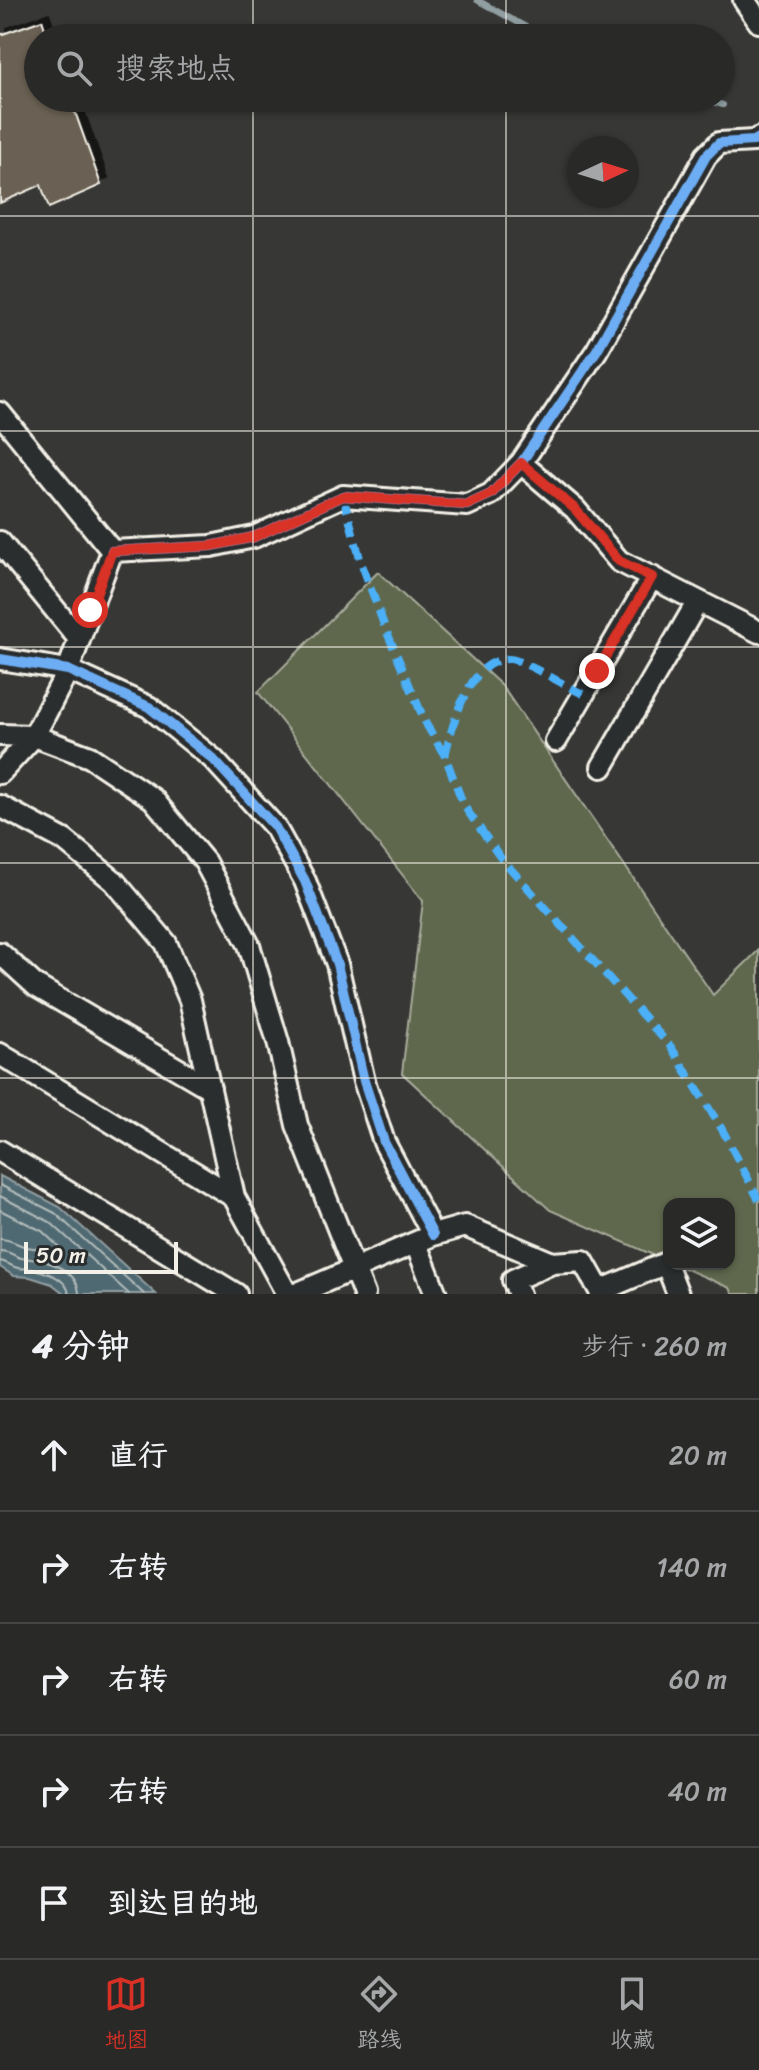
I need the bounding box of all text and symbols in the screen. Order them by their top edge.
search box [24,24,735,112]
text: 搜索地点 [116,41,236,95]
icon: search [52,46,96,90]
north arrow [567,136,639,208]
route start [72,592,108,628]
route end [579,653,615,689]
map controls [663,1198,735,1270]
button: layers [663,1198,735,1270]
text: 50 m [36,1236,86,1275]
scale bar [24,1238,178,1274]
text: 4 分钟 [32,1316,130,1376]
text: 步行 · 260 m [582,1323,727,1369]
text: 直行 [108,1428,168,1482]
text: 20 m [669,1432,727,1478]
icon: ahead [32,1433,76,1477]
text: 右转 [108,1540,168,1594]
text: 140 m [656,1544,727,1590]
icon: right [32,1545,76,1589]
text: 右转 [108,1652,168,1706]
text: 60 m [669,1656,727,1702]
icon: right [32,1657,76,1701]
text: 右转 [108,1764,168,1818]
text: 40 m [668,1768,727,1814]
icon: right [32,1769,76,1813]
text: 到达目的地 [108,1876,258,1930]
icon: arrive [32,1881,76,1925]
tab: 地图 [104,1972,149,2059]
tab: 路线 [357,1972,402,2059]
tab: 收藏 [610,1972,655,2059]

